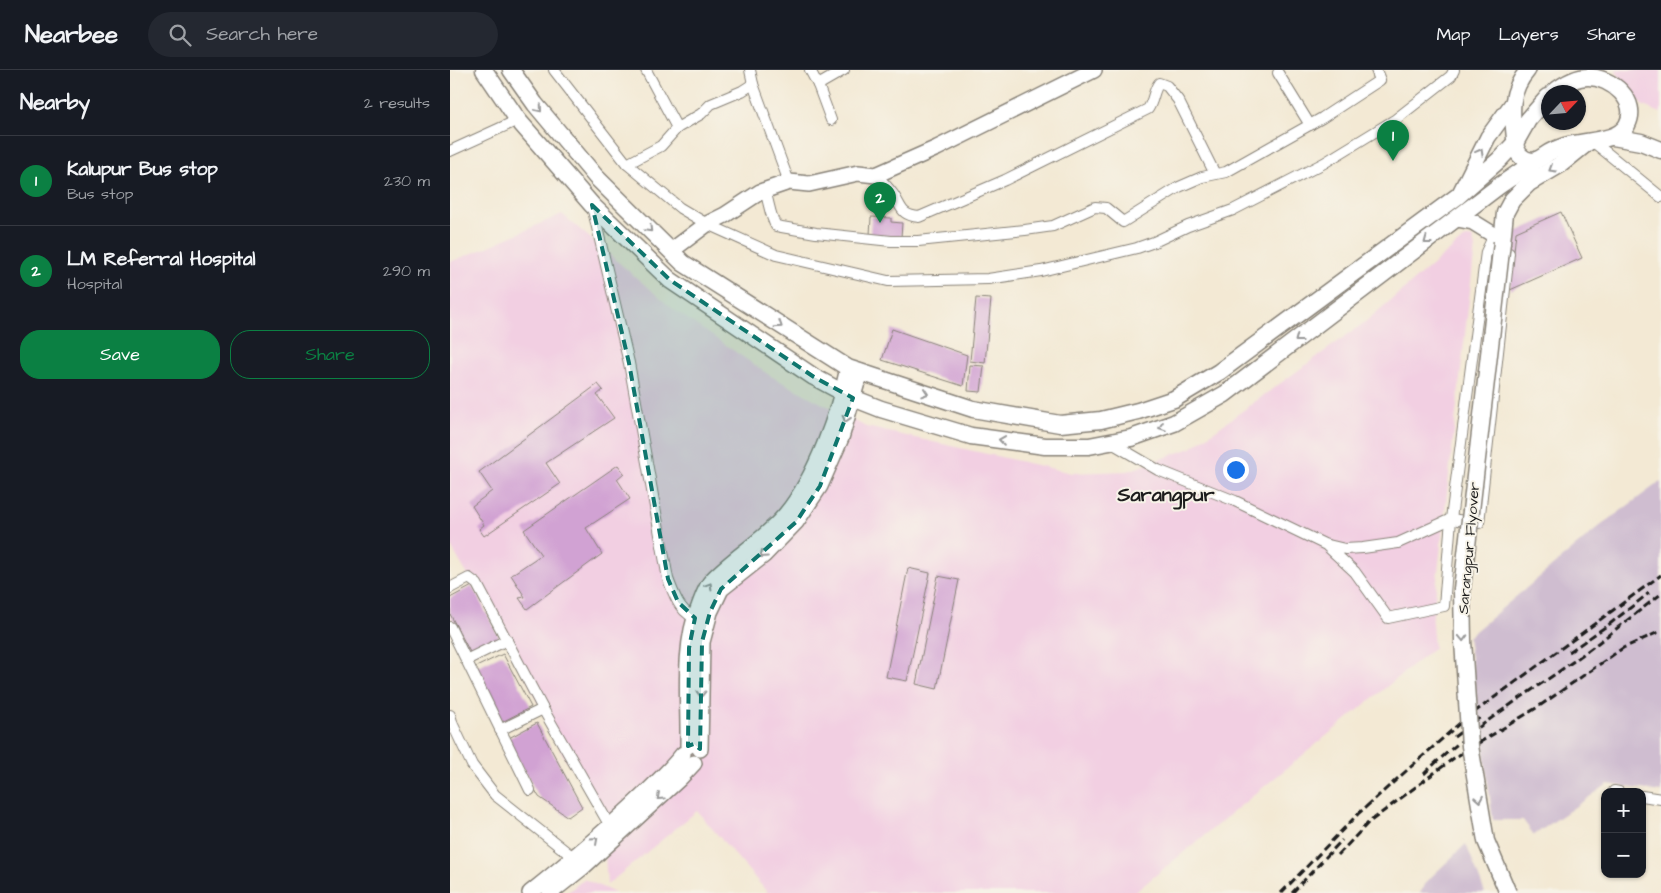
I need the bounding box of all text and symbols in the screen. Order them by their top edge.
search box [148,12,498,57]
text: Nearbee [25,18,118,52]
icon: search [166,21,194,49]
text: Search here [206,21,318,48]
text: Map [1436,22,1470,47]
text: Layers [1498,22,1559,47]
text: Share [1587,22,1636,47]
north arrow [1541,85,1586,130]
text: Nearby [20,88,90,117]
text: 2 results [364,92,430,114]
one-way arrow [533,104,542,113]
pin: 1 [1377,120,1409,161]
one-way arrow [1473,149,1483,158]
text: Kalupur Bus stop [67,156,218,183]
one-way arrow [1548,163,1557,173]
text: 1 [35,170,37,192]
text: 230 m [384,170,430,192]
pin: 2 [864,182,896,223]
text: Bus stop [67,183,133,205]
one-way arrow [643,223,652,232]
one-way arrow [1423,235,1433,244]
text: LM Referral Hospital [67,246,256,273]
text: 2 [31,260,41,282]
text: 290 m [383,260,430,282]
text: Hospital [67,273,122,295]
one-way arrow [773,319,783,328]
button: Save [20,330,220,379]
button: Share [230,330,430,379]
one-way arrow [1294,333,1304,342]
one-way arrow [920,388,929,398]
one-way arrow [842,414,852,422]
one-way arrow [1158,422,1167,432]
one-way arrow [998,435,1006,446]
your location [1223,457,1249,483]
district label: Sarangpur [1117,481,1215,510]
street label: Sarangpur Flyover [1453,481,1486,615]
one-way arrow [759,549,768,558]
one-way arrow [703,583,713,592]
one-way arrow [1458,634,1468,642]
one-way arrow [696,691,707,699]
map controls [1601,788,1646,878]
button: + [1601,788,1646,833]
one-way arrow [656,791,665,800]
one-way arrow [1474,795,1484,804]
button: − [1601,833,1646,878]
one-way arrow [589,837,598,846]

